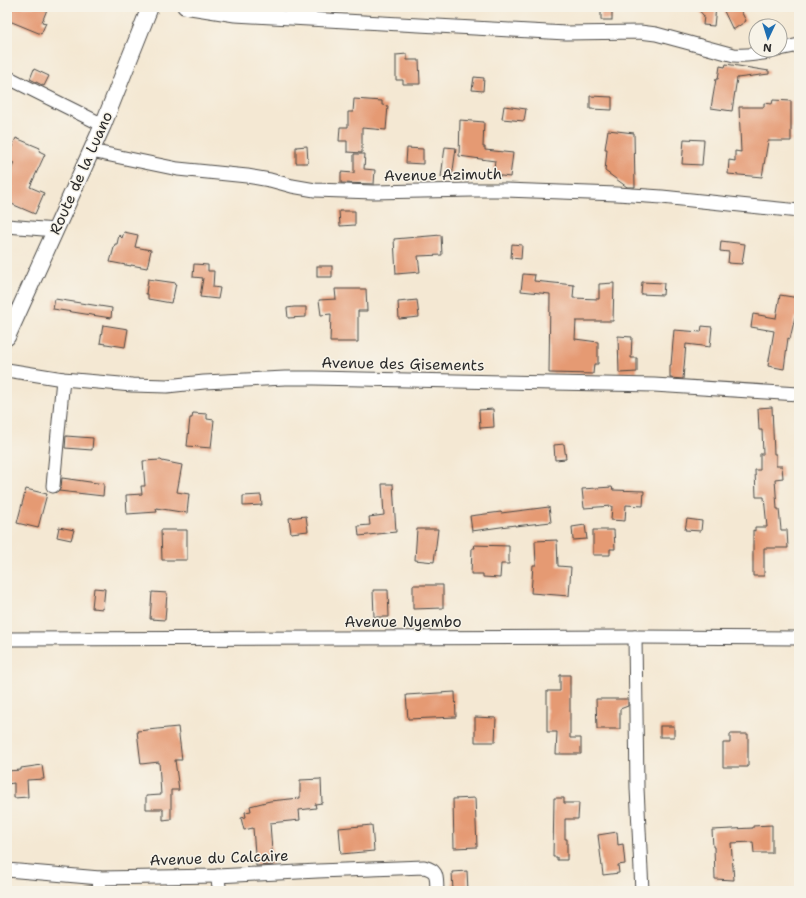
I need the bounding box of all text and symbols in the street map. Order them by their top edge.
north arrow [748,18,788,58]
text: N [762,40,772,55]
street label: Route de la Luano [45,108,117,238]
street label: Avenue Azimuth [384,164,502,186]
street label: Avenue des Gisements [321,353,485,375]
street label: Avenue Nyembo [344,612,462,632]
street label: Avenue du Calcaire [149,846,289,870]

